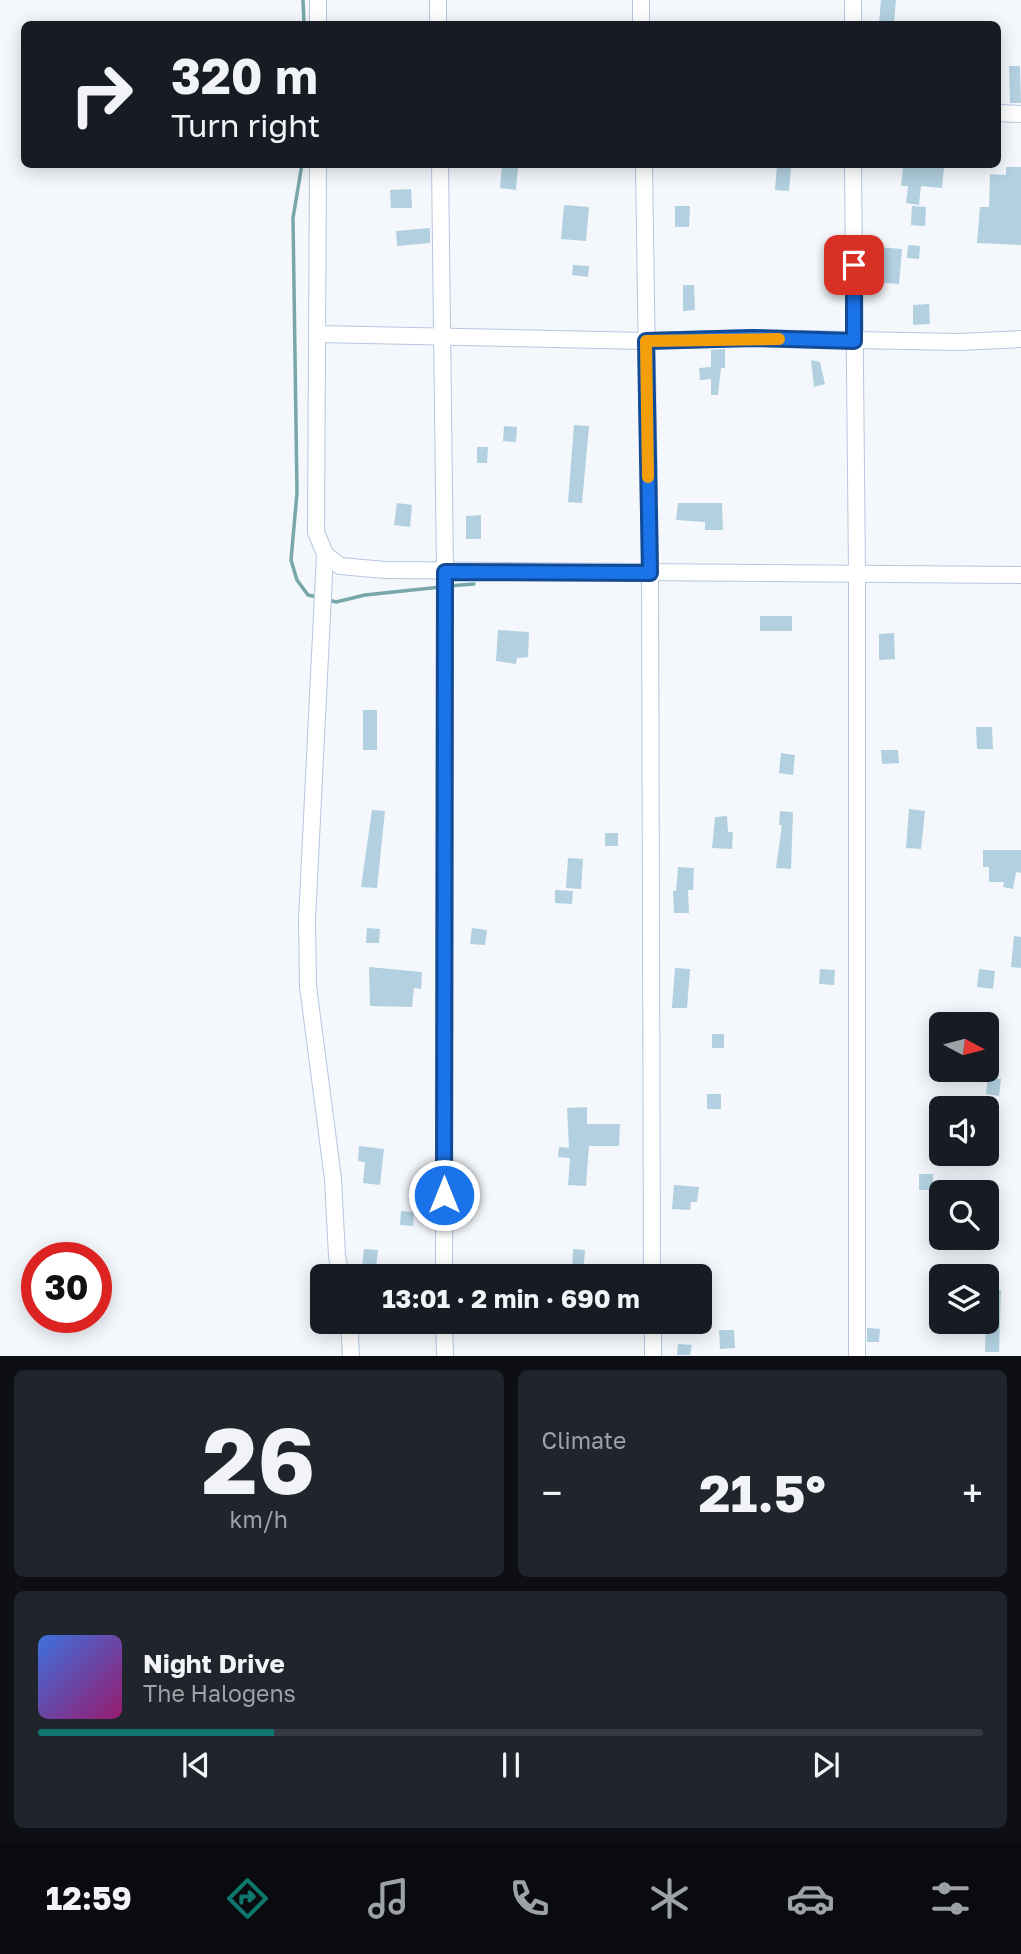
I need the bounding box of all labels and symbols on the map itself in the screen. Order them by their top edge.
pin [824,235,884,295]
north arrow [929,1012,999,1082]
position arrow [407,1158,481,1232]
speed limit sign: 30 [21,1242,112,1333]

